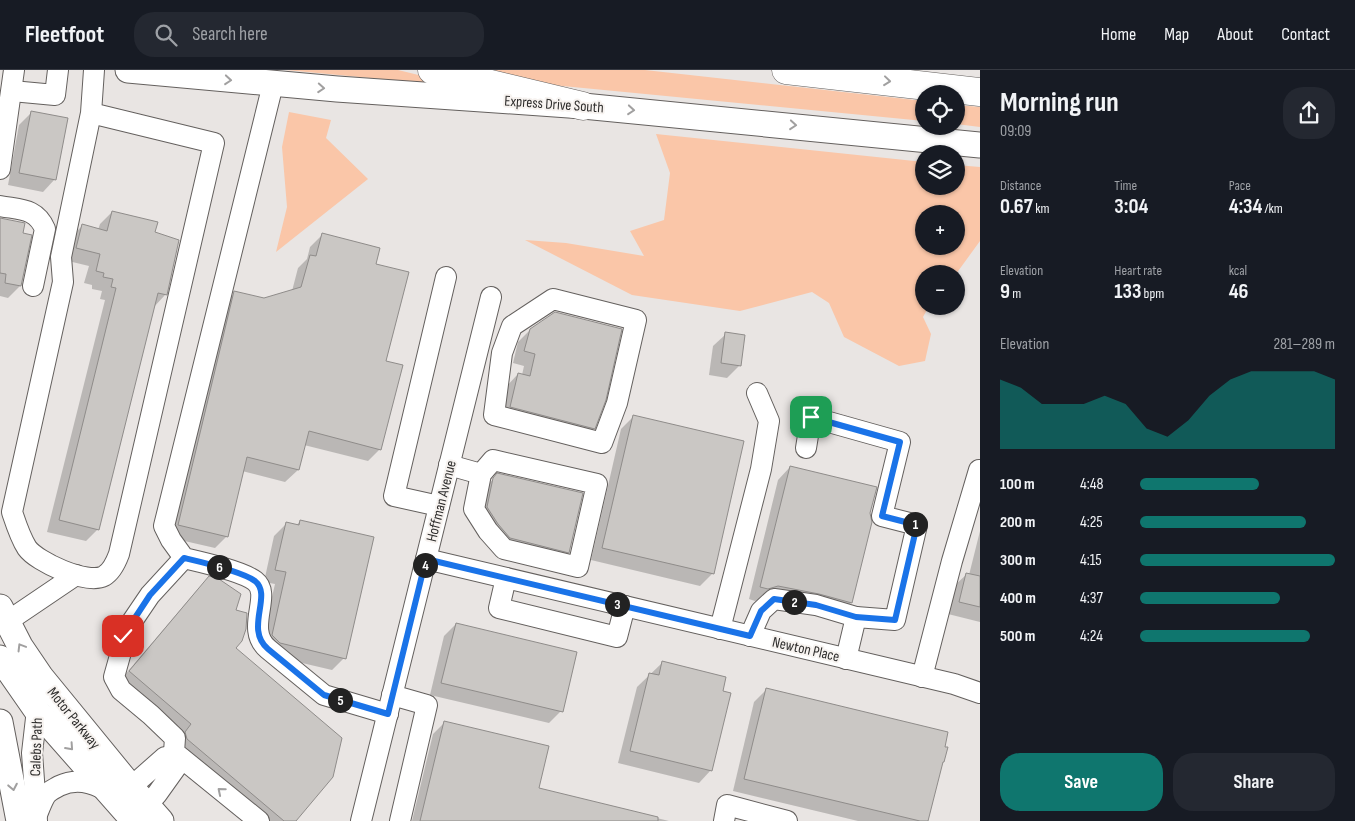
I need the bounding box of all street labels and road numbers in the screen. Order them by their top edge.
street label: Express Drive South [504,92,604,117]
street label: Hoffman Avenue [422,458,461,544]
street label: Newton Place [770,633,841,666]
street label: Motor Parkway [43,684,104,753]
street label: Calebs Path [26,717,47,777]

